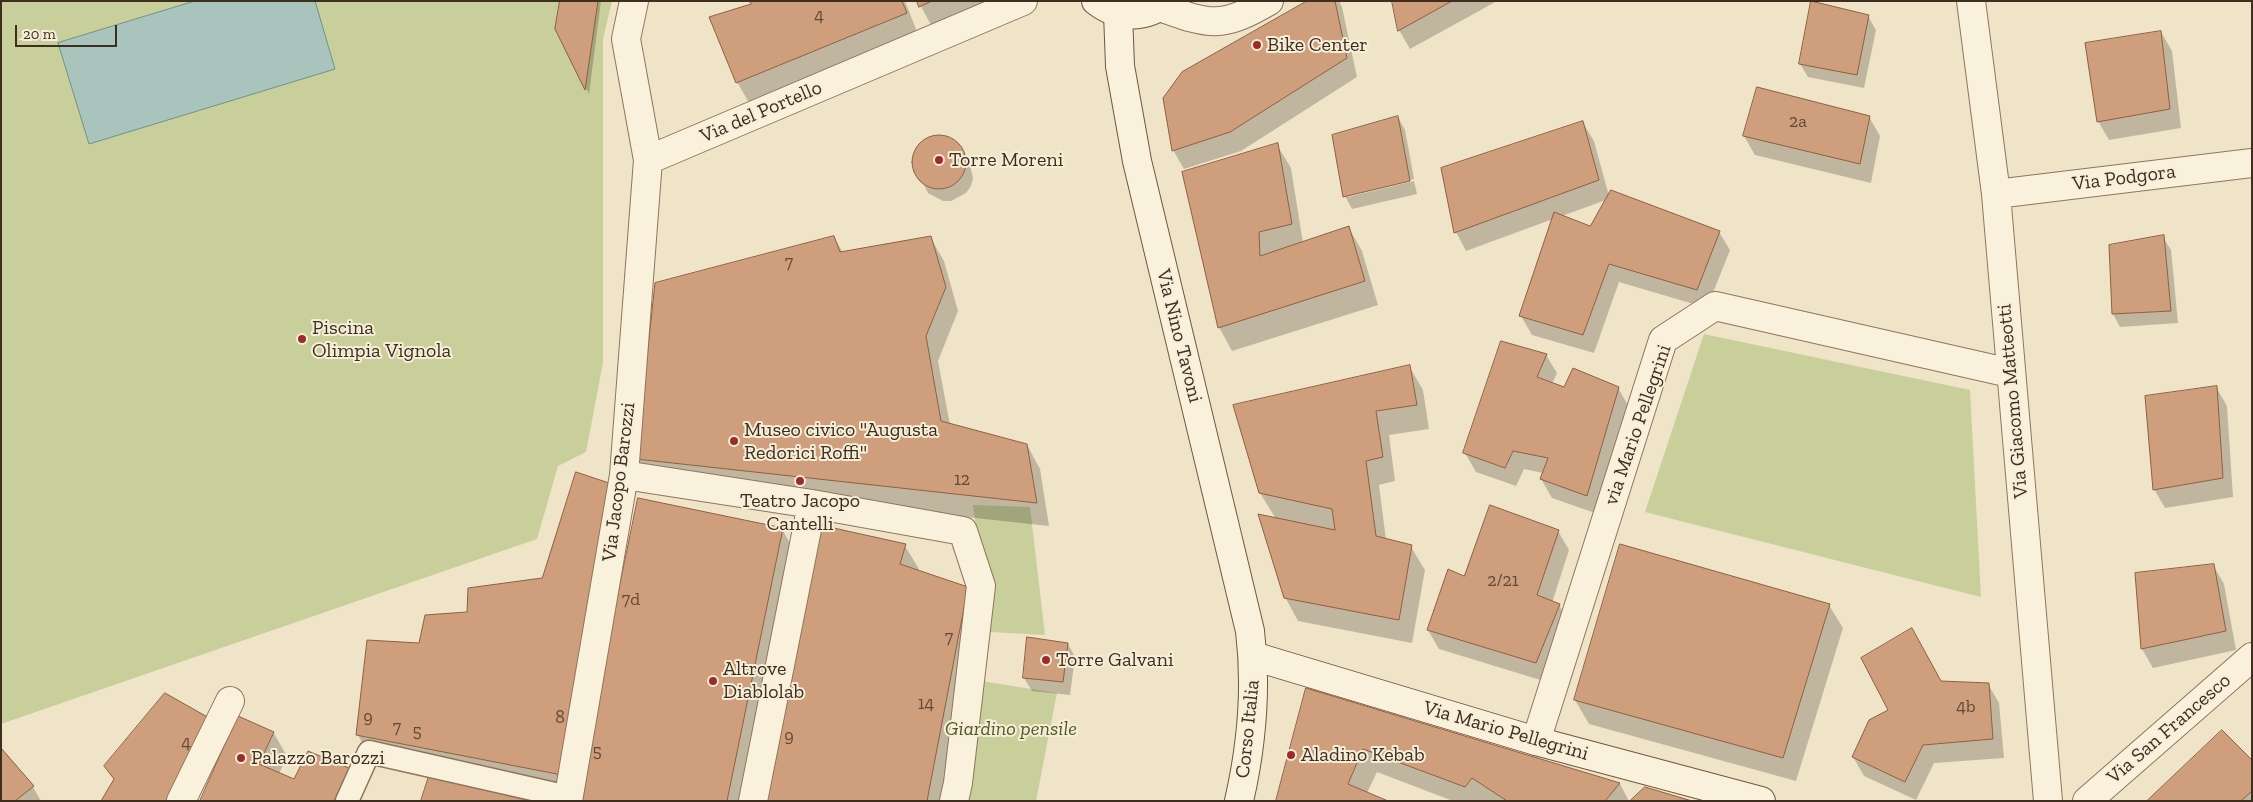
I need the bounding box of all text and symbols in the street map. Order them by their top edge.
house number: 4 [814,5,824,27]
scale bar [18,15,120,47]
text: 20 m [23,25,56,43]
place label: Bike Center [1267,33,1368,57]
marker: Bike Center [1251,39,1263,51]
street label: Via del Portello [696,76,826,148]
house number: 2a [1789,111,1807,133]
place label: Torre Moreni [949,148,1063,172]
marker: Torre Moreni [933,154,945,166]
street label: Via Podgora [2071,160,2177,196]
house number: 7 [785,252,793,274]
street label: Via Nino Tavoni [1151,267,1207,405]
street label: Via Giacomo Matteotti [1993,303,2033,499]
place label: Piscina Olimpia Vignola [312,316,451,363]
marker: Piscina Olimpia Vignola [296,333,308,345]
street label: via Mario Pellegrini [1599,341,1677,509]
street label: Via Jacopo Barozzi [597,401,641,563]
place label: Museo civico "Augusta Redorici Roffi" [744,418,938,465]
marker: Museo civico "Augusta Redorici Roffi" [728,435,740,447]
house number: 12 [954,469,970,491]
marker: Teatro Jacopo Cantelli [794,475,806,487]
place label: Teatro Jacopo Cantelli [740,489,860,536]
house number: 2/21 [1487,570,1519,592]
house number: 7d [622,589,640,611]
house number: 7 [945,627,953,649]
place label: Torre Galvani [1056,648,1174,672]
marker: Torre Galvani [1040,654,1052,666]
place label: Altrove Diablolab [723,657,804,704]
street label: Via San Francesco [2102,669,2236,789]
marker: Altrove Diablolab [707,675,719,687]
street label: Corso Italia [1231,679,1265,779]
house number: 14 [918,693,934,715]
street label: Via Mario Pellegrini [1421,696,1591,766]
house number: 4b [1956,696,1976,718]
house number: 9 [363,707,373,729]
house number: 8 [555,707,565,729]
house number: 7 [393,717,401,739]
park label: Giardino pensile [945,717,1077,741]
house number: 5 [412,721,422,743]
house number: 9 [784,726,794,748]
house number: 4 [181,732,191,754]
house number: 5 [592,741,602,763]
place label: Aladino Kebab [1301,743,1425,767]
place label: Palazzo Barozzi [251,746,385,770]
marker: Aladino Kebab [1285,749,1297,761]
marker: Palazzo Barozzi [235,752,247,764]

